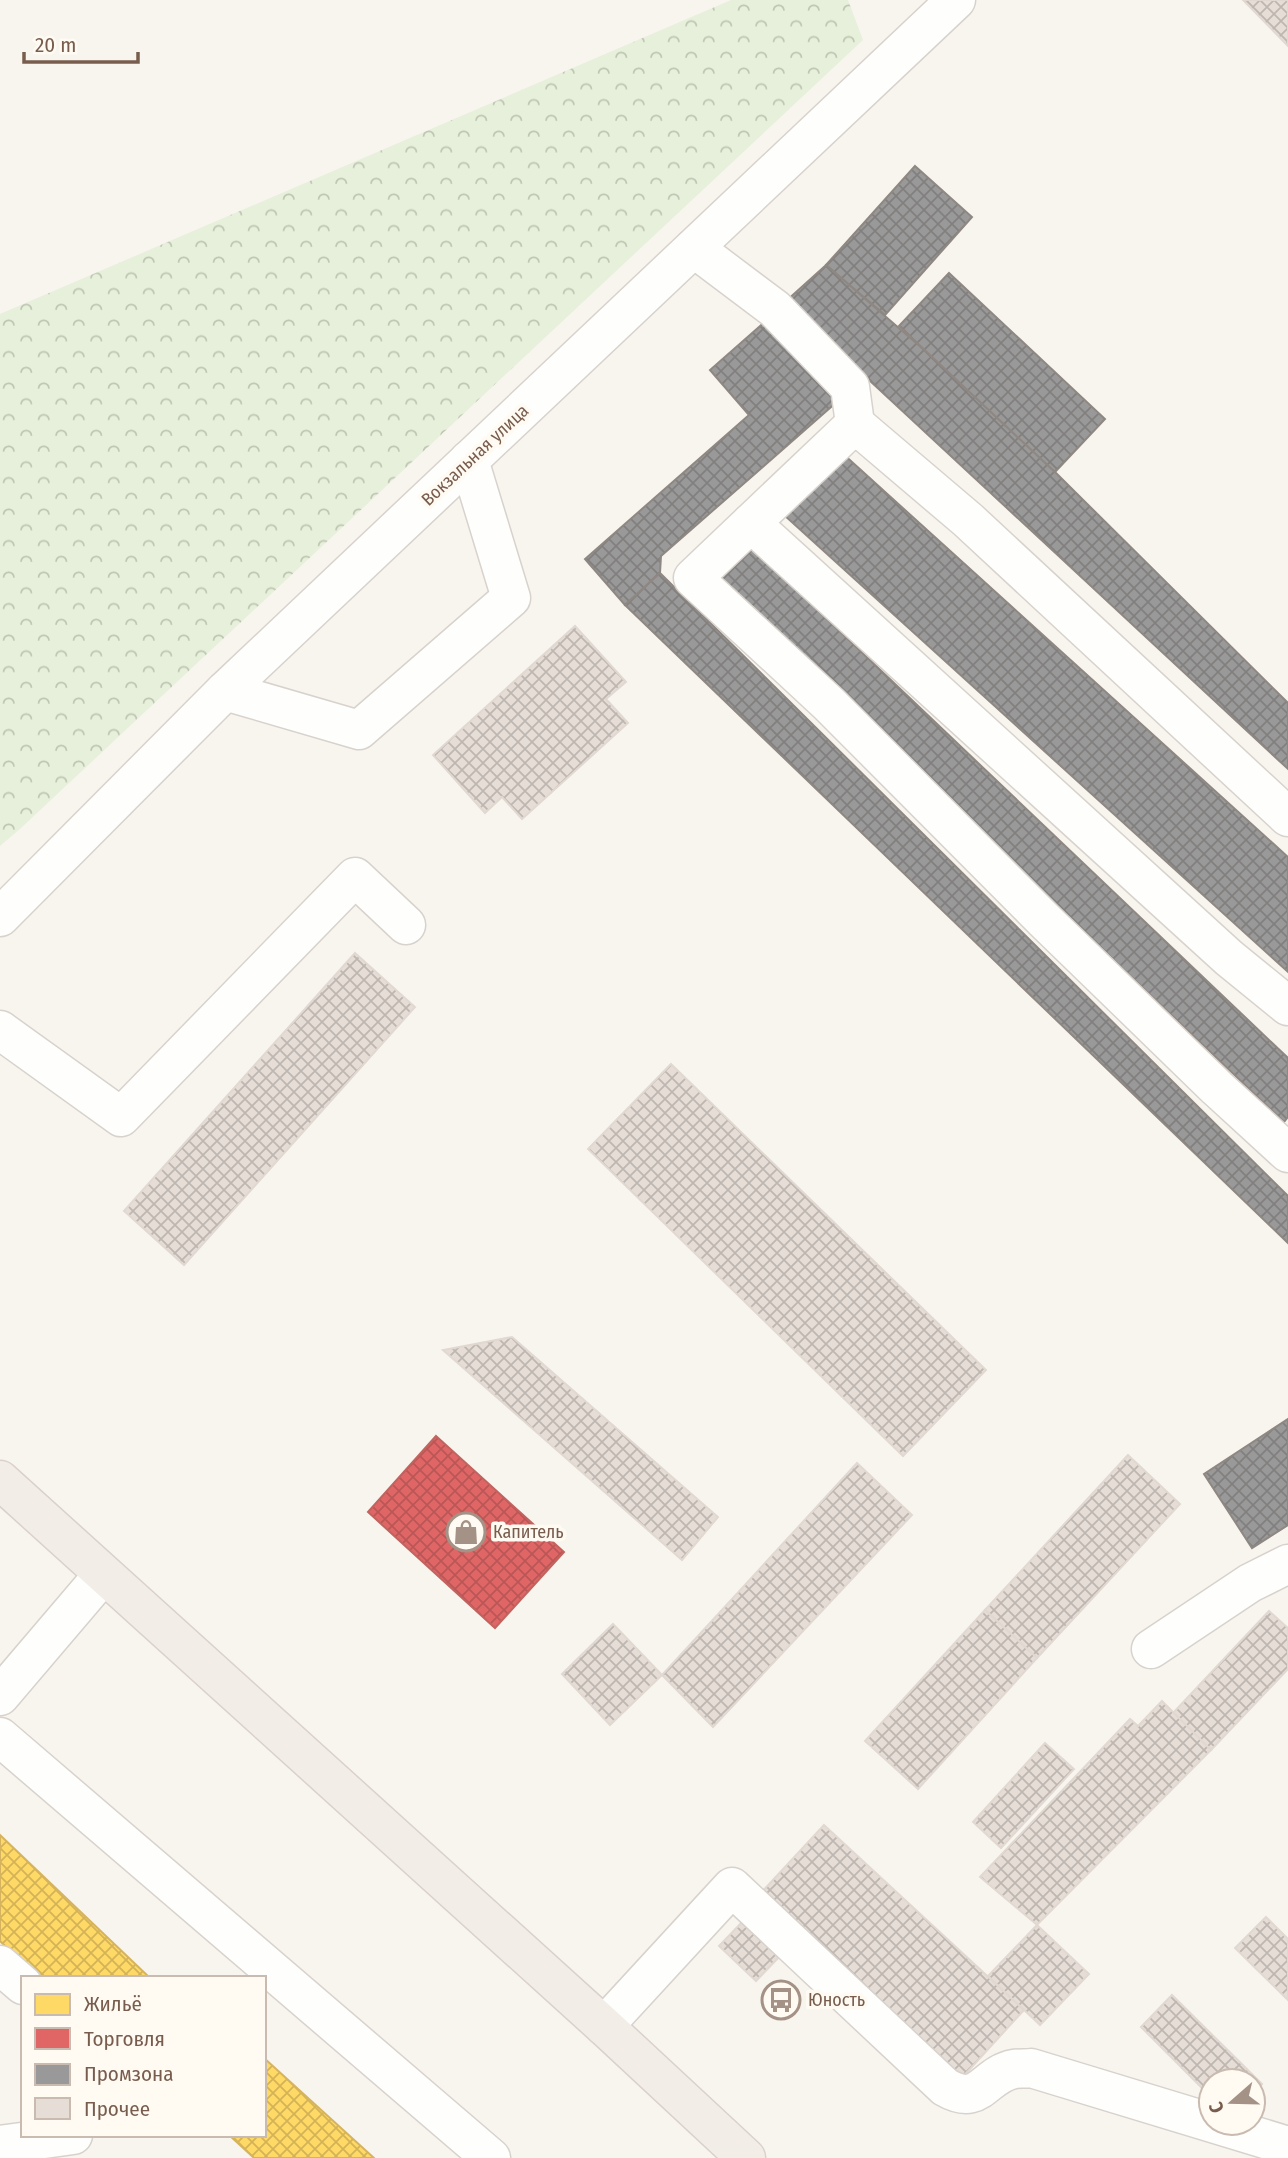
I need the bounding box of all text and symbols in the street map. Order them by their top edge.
scale bar [24,21,138,65]
text: 20 m [35,32,76,58]
street label: Вокзальная улица [417,400,533,510]
shop icon: Капитель [445,1511,487,1553]
place label: Капитель [493,1521,564,1543]
legend [21,1976,266,2137]
bus stop icon: Юность [760,1979,802,2021]
place label: Юность [808,1989,865,2011]
text: Жильё [84,1991,142,2017]
text: Торговля [84,2026,165,2052]
text: Промзона [84,2061,173,2087]
north arrow [1197,2067,1267,2137]
text: Прочее [84,2096,150,2122]
text: С [1204,2099,1229,2116]

